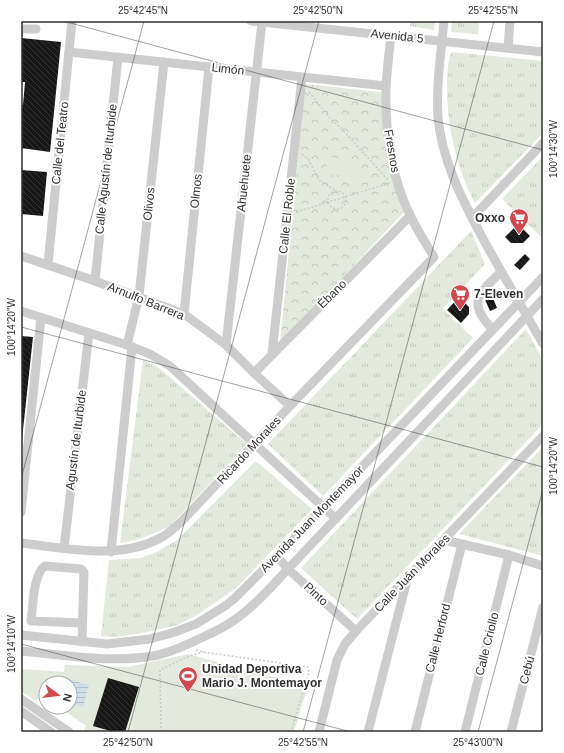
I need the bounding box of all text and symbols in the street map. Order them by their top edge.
text: 25°42'45"N [118,5,168,16]
text: 25°42'50"N [293,5,343,16]
text: 25°42'55"N [468,5,518,16]
street label: Avenida 5 [370,26,424,46]
street label: Limón [211,60,245,78]
street label: Calle del Teatro [49,101,71,185]
street label: Calle Agustín de Iturbide [92,103,120,235]
text: 100°14'30"W [548,120,559,178]
street label: Fresnos [381,128,403,174]
street label: Ahuehuete [234,153,254,213]
street label: Olmos [187,173,205,209]
street label: Calle El Roble [276,177,298,255]
street label: Olivos [140,187,158,221]
supermarket icon: Oxxo [508,207,530,235]
place label: Oxxo [475,211,505,225]
street label: Ébano [314,276,349,311]
street label: Arnulfo Barrera [106,279,187,323]
supermarket icon: 7-Eleven [449,283,471,311]
place label: 7-Eleven [474,287,523,301]
text: 100°14'20"W [6,298,17,356]
street label: Agustín de Iturbide [63,389,89,491]
street label: Ricardo Morales [214,413,284,487]
text: 100°14'20"W [548,437,559,495]
street label: Avenida Juan Montemayor [257,463,367,575]
street label: Calle Juán Morales [371,531,453,615]
street label: Pinto [301,580,331,609]
street label: Calle Herford [423,602,453,674]
street label: Calle Criollo [472,611,502,677]
text: 100°14'10"W [6,615,17,673]
street label: Cebú [517,654,537,686]
place label: Unidad Deportiva Mario J. Montemayor [202,662,322,690]
sports icon: Unidad Deportiva Mario J. Montemayor [177,665,199,693]
north arrow [38,675,78,715]
text: N [61,692,74,703]
text: 25°42'50"N [103,737,153,748]
text: 25°42'55"N [278,737,328,748]
text: 25°43'00"N [453,737,503,748]

